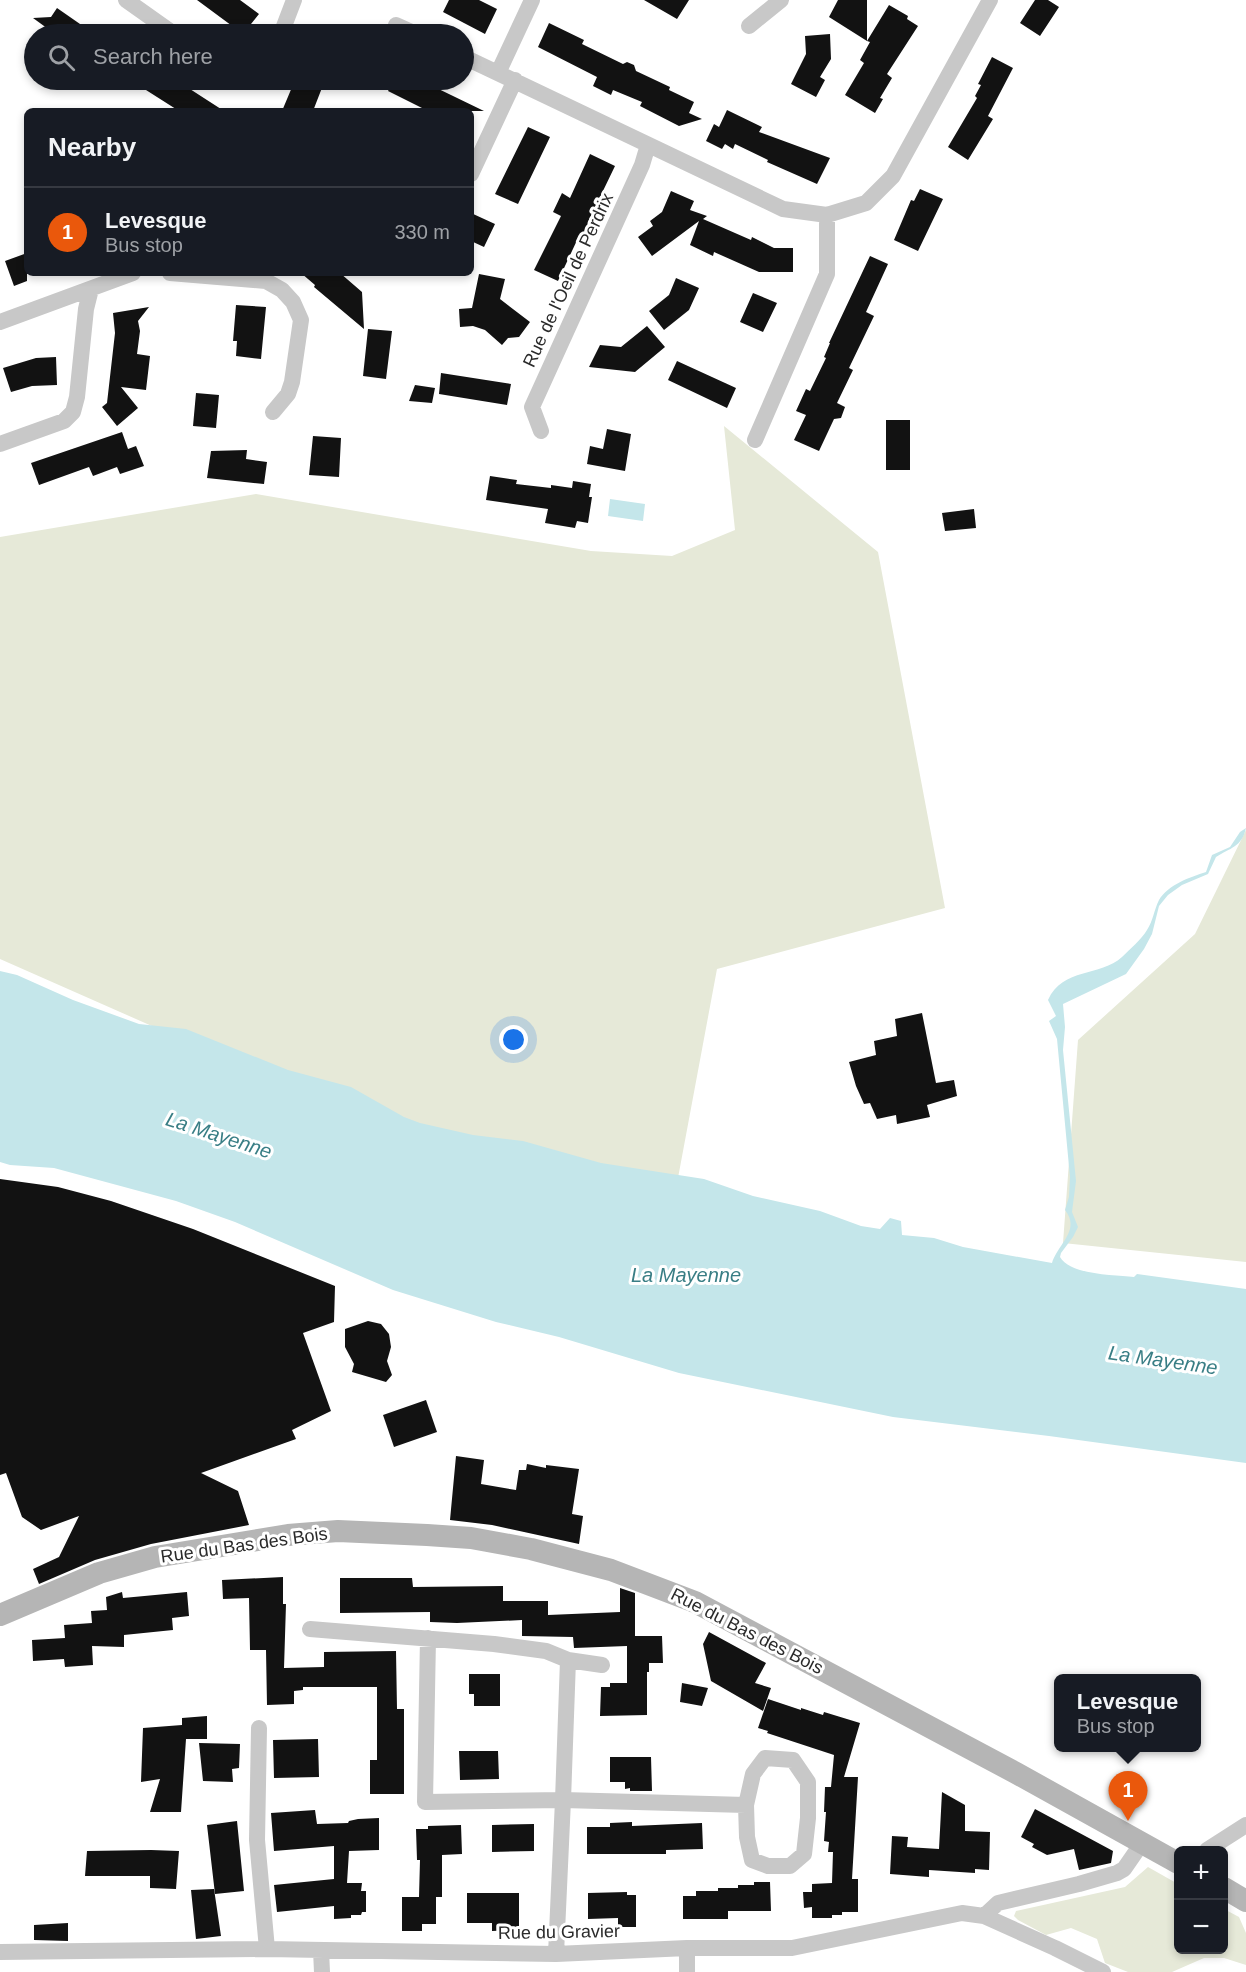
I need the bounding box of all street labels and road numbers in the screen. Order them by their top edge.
street label: Rue de l'Oeil de Perdrix [519,190,617,370]
street label: Rue du Bas des Bois [159,1523,329,1567]
street label: Rue du Bas des Bois [668,1584,826,1678]
street label: Rue du Gravier [498,1921,620,1943]

